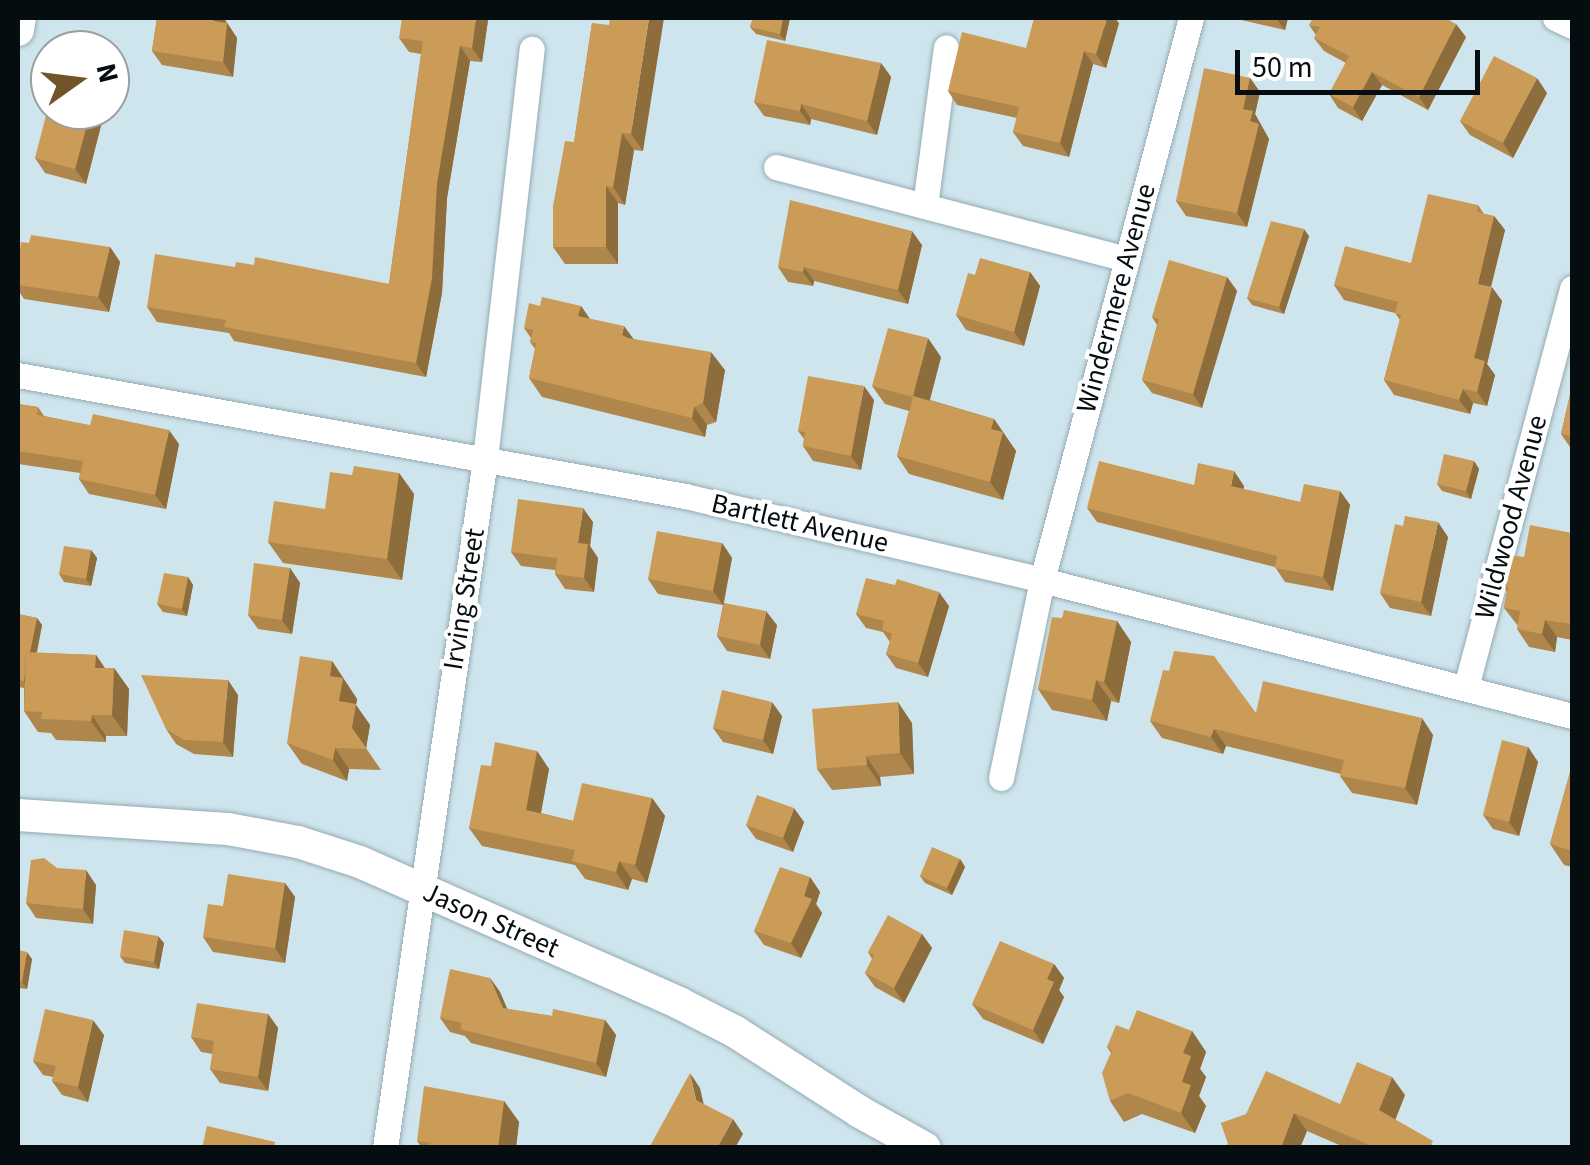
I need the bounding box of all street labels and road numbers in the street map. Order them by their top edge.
street label: Windermere Avenue [1069,180,1163,416]
street label: Wildwood Avenue [1468,412,1554,622]
street label: Bartlett Avenue [708,486,892,560]
street label: Irving Street [436,526,492,672]
street label: Jason Street [418,875,564,965]

